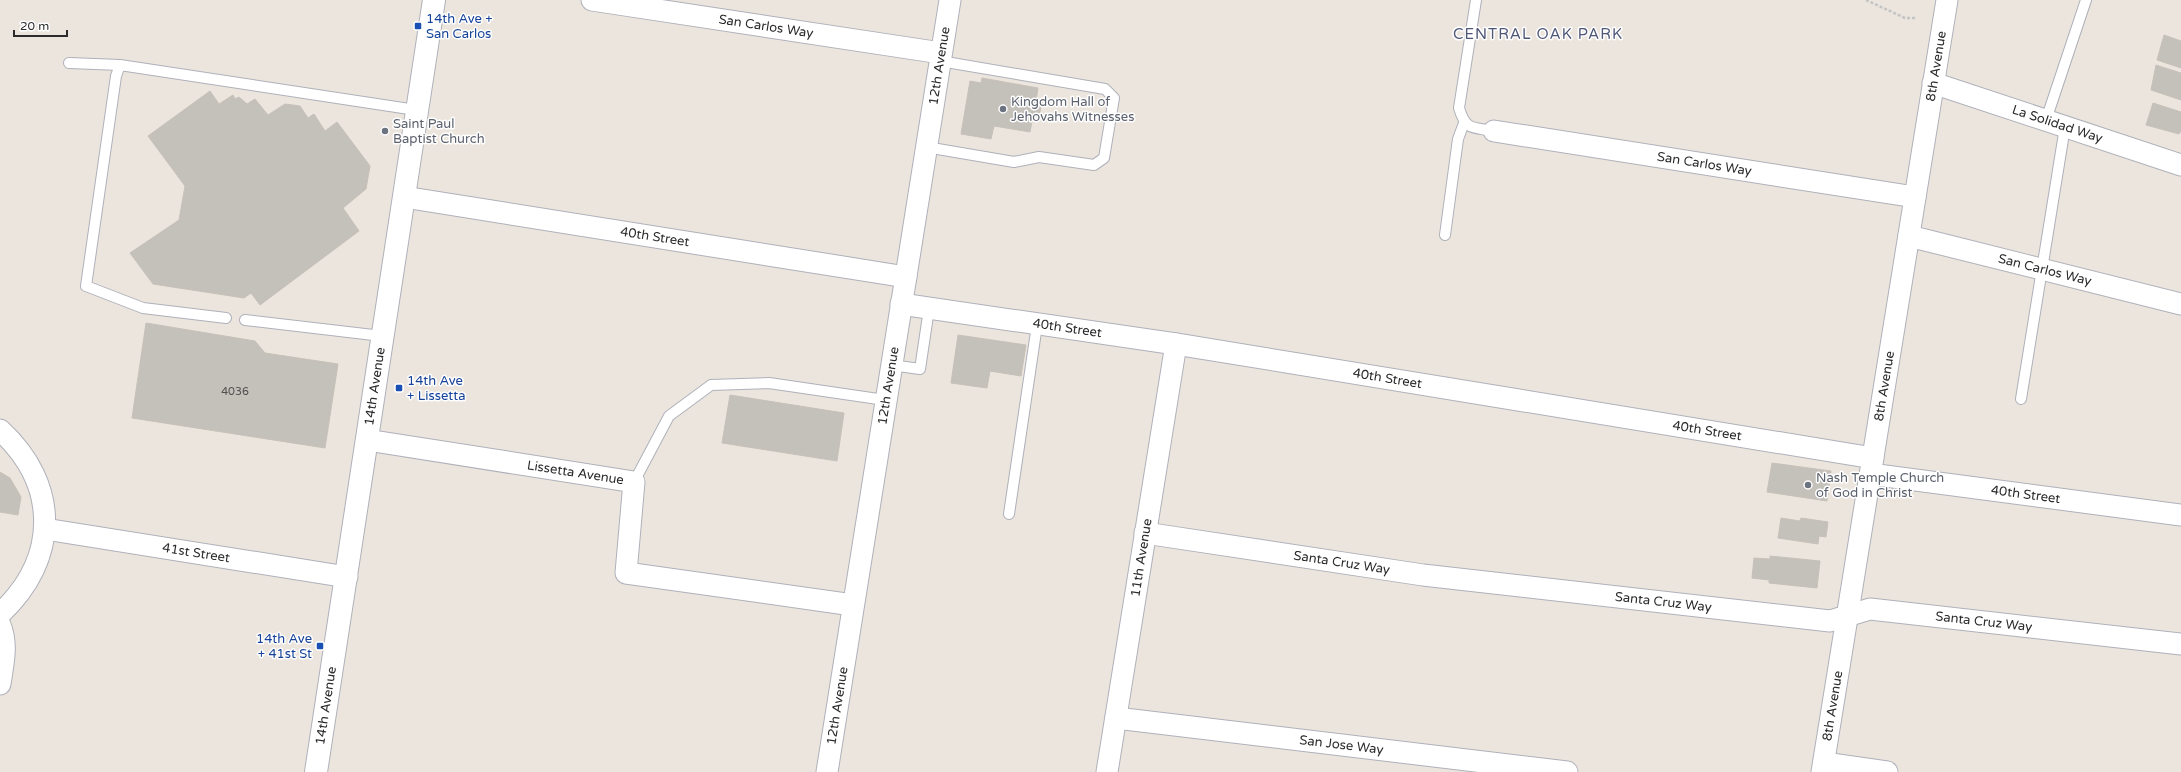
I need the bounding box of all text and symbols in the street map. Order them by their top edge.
place label: 14th Ave + San Carlos [426,11,493,42]
street label: San Carlos Way [718,11,814,42]
scale bar [14,12,67,38]
text: 20 m [20,19,49,33]
marker: 14th Ave + San Carlos [413,21,423,31]
district label: CENTRAL OAK PARK [1453,25,1623,43]
street label: 12th Avenue [925,26,954,106]
street label: 8th Avenue [1923,30,1950,103]
place label: Kingdom Hall of Jehovahs Witnesses [1011,94,1134,125]
street label: La Solidad Way [2010,102,2105,147]
marker: Kingdom Hall of Jehovahs Witnesses [998,104,1008,114]
place label: Saint Paul Baptist Church [393,116,485,147]
marker: Saint Paul Baptist Church [380,126,390,136]
street label: San Carlos Way [1656,149,1753,179]
street label: 40th Street [619,224,691,250]
street label: San Carlos Way [1997,251,2093,289]
street label: 40th Street [1032,315,1103,341]
street label: 14th Avenue [361,346,389,427]
street label: 12th Avenue [874,346,903,426]
street label: 8th Avenue [1871,350,1898,422]
street label: 40th Street [1352,365,1423,392]
place label: 14th Ave + Lissetta [407,373,466,404]
marker: 14th Ave + Lissetta [394,383,404,393]
house number: 4036 [221,385,249,398]
street label: 40th Street [1671,417,1743,444]
street label: Lissetta Avenue [526,457,625,488]
place label: Nash Temple Church of God in Christ [1816,470,1944,501]
marker: Nash Temple Church of God in Christ [1803,480,1813,490]
street label: 40th Street [1990,482,2061,507]
street label: 11th Avenue [1127,517,1156,598]
street label: 41st Street [161,540,231,566]
street label: Santa Cruz Way [1292,548,1391,578]
street label: Santa Cruz Way [1614,589,1713,616]
street label: Santa Cruz Way [1935,608,2033,635]
place label: 14th Ave + 41st St [256,631,312,662]
marker: 14th Ave + 41st St [315,641,325,651]
street label: 14th Avenue [312,665,340,746]
street label: 12th Avenue [823,665,852,746]
street label: 8th Avenue [1819,670,1846,742]
street label: San Jose Way [1299,732,1384,758]

